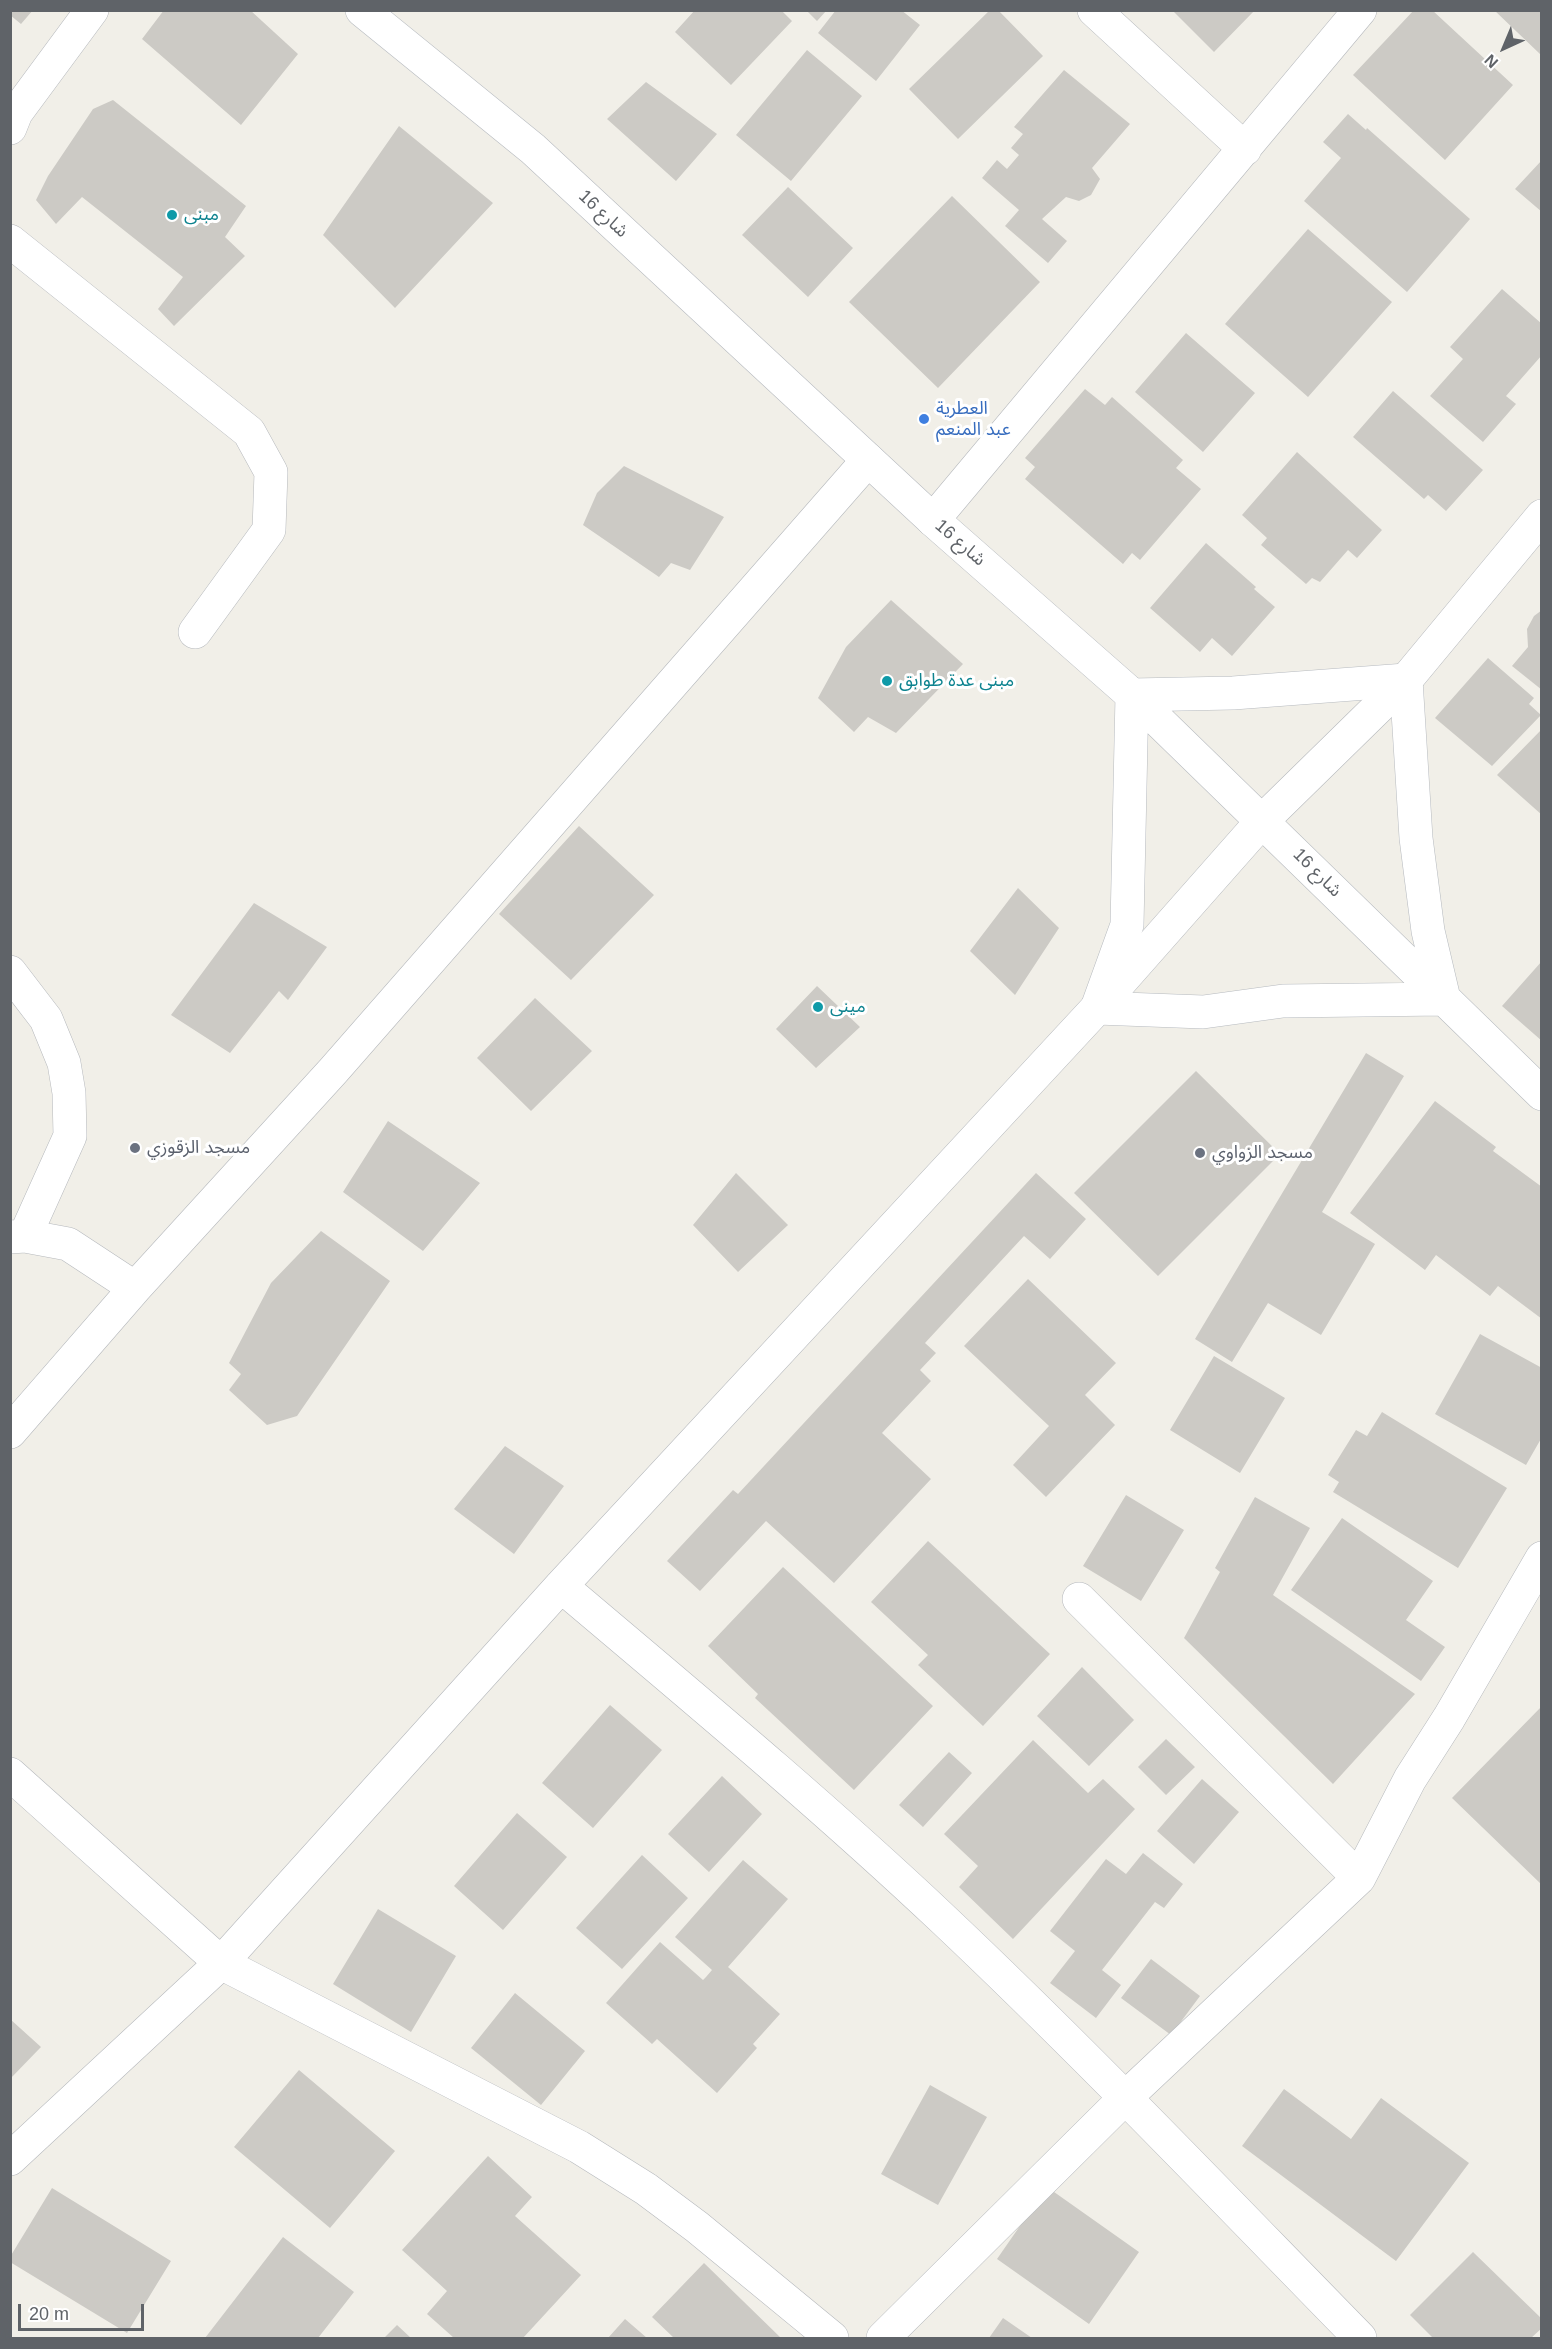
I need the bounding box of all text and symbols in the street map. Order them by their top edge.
north arrow [1474,18,1534,78]
text: N [1481,51,1501,71]
street label: شارع 16 [574,186,632,242]
place label: مبنى [184,204,219,226]
marker: مبنى [165,208,179,222]
place label: العطرية عبد المنعم [936,398,1011,440]
marker: العطرية عبد المنعم [917,412,931,426]
street label: شارع 16 [930,515,990,571]
place label: مبنى عدة طوابق [899,670,1014,692]
marker: مبنى عدة طوابق [880,674,894,688]
street label: شارع 16 [1288,844,1346,902]
place label: مينى [830,996,866,1018]
marker: مينى [811,1000,825,1014]
place label: مسجد الزقوزي [147,1137,250,1159]
marker: مسجد الزقوزي [128,1141,142,1155]
place label: مسجد الزواوي [1212,1142,1313,1164]
marker: مسجد الزواوي [1193,1146,1207,1160]
scale bar [21,2292,147,2330]
text: 20 m [29,2304,69,2324]

